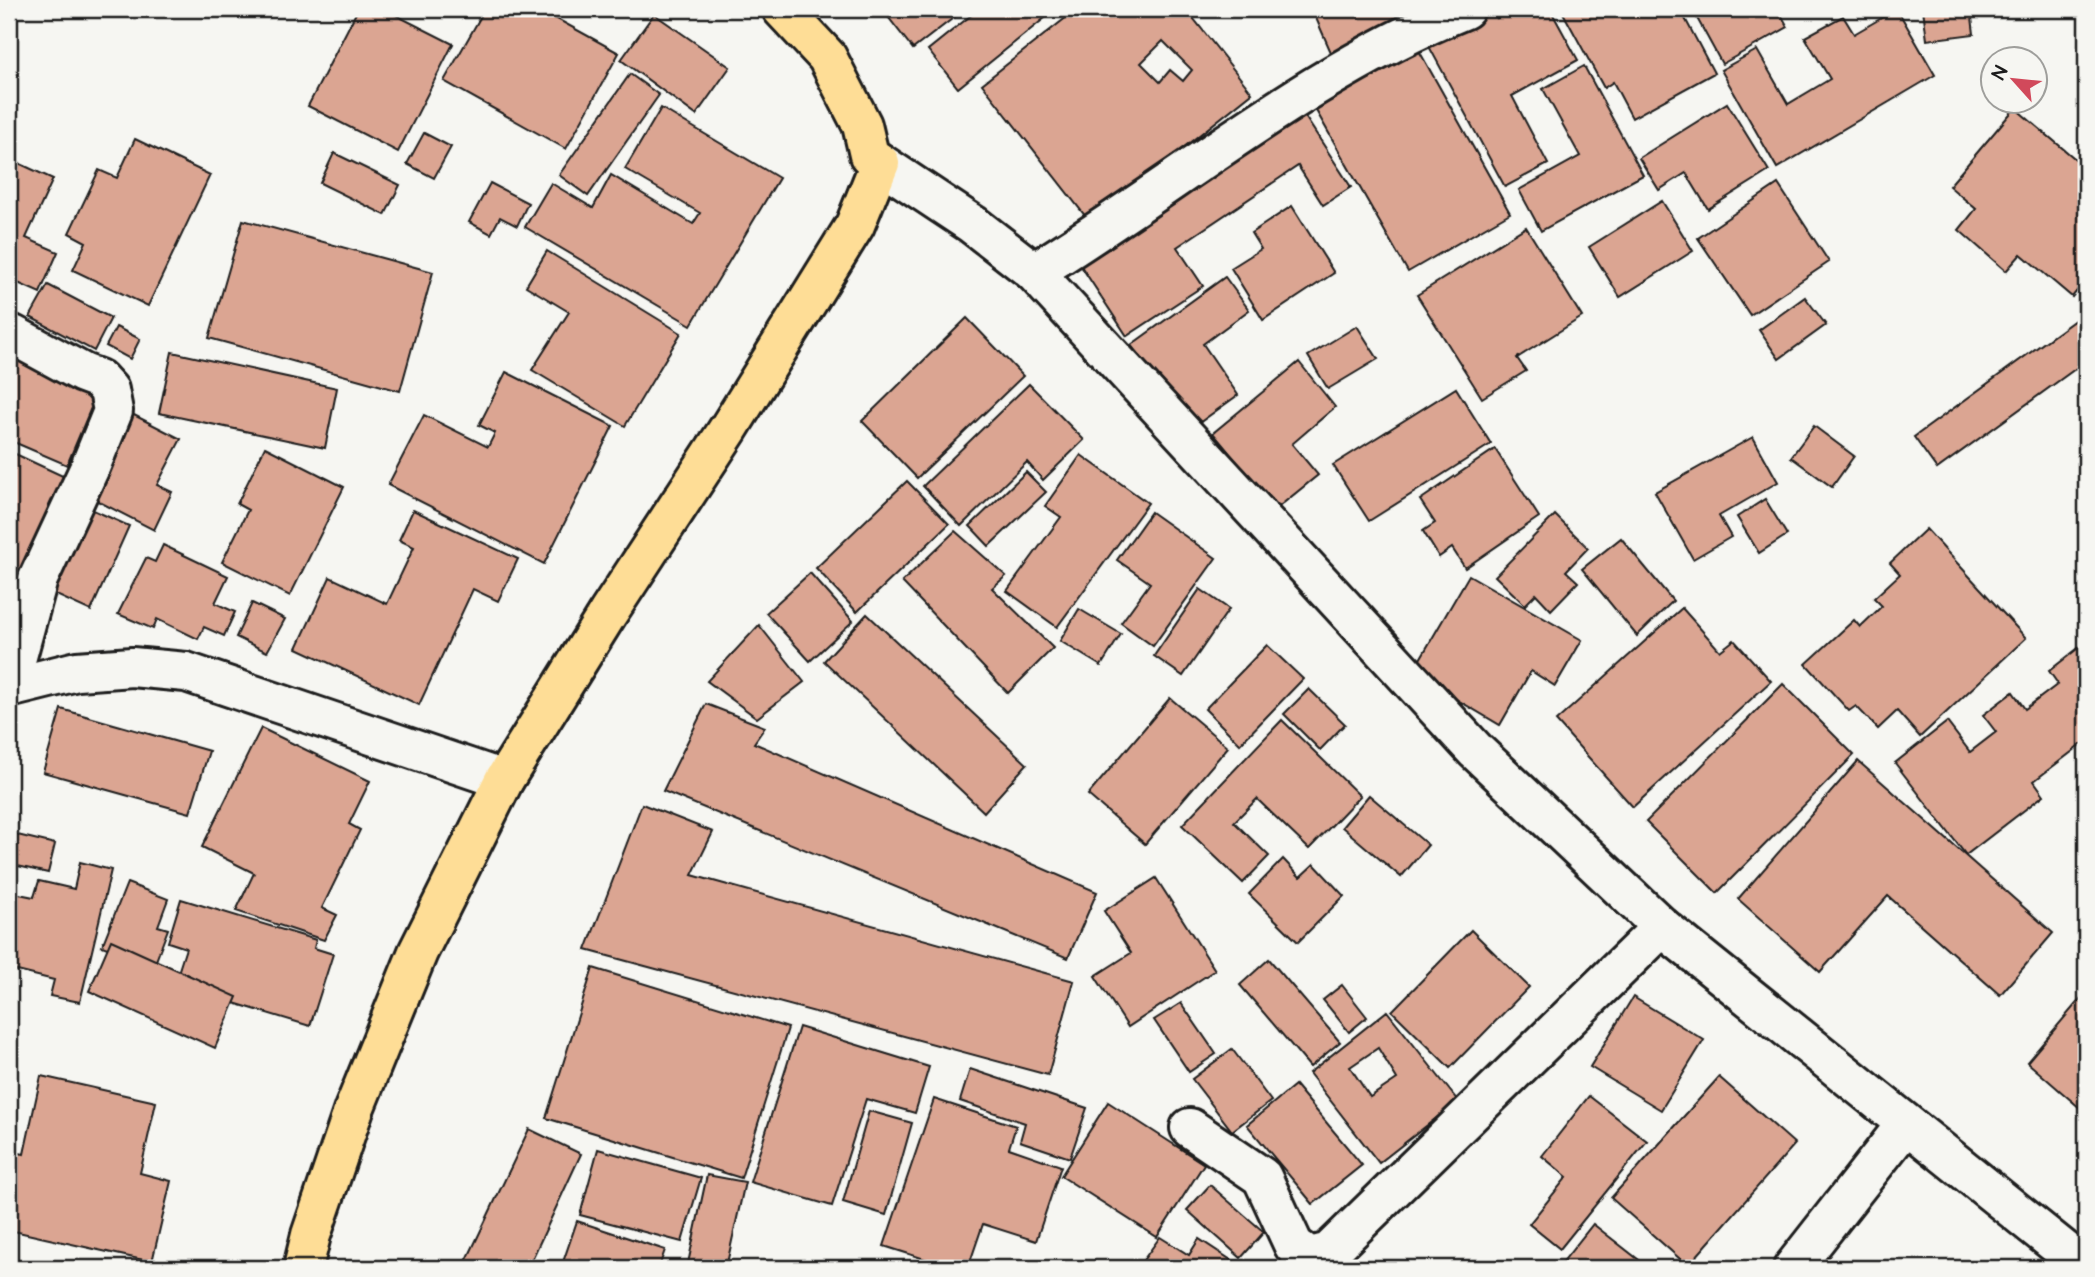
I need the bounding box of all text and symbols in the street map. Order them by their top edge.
north arrow [1980,46,2050,116]
text: N [1985,61,2015,84]

